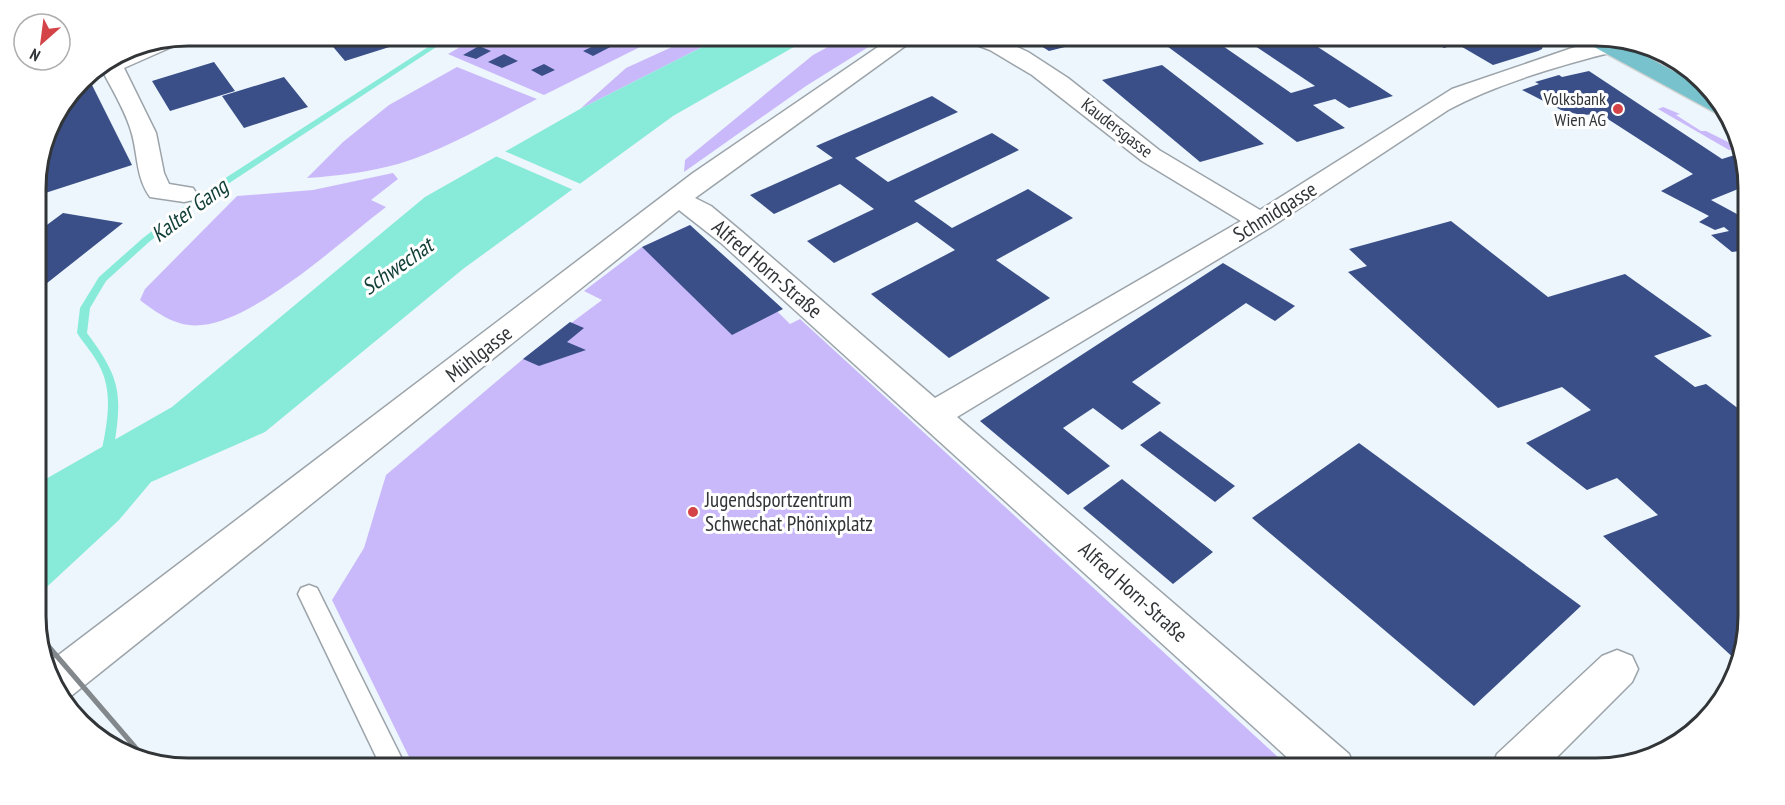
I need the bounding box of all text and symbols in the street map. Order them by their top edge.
north arrow [12,12,72,72]
text: N [26,44,43,66]
place label: Volksbank Wien AG [1543,87,1606,131]
street label: Kaudersgasse [1077,93,1158,163]
marker: Volksbank Wien AG [1611,102,1625,116]
water label: Kalter Gang [145,171,234,248]
street label: Schmidgasse [1228,175,1321,248]
street label: Alfred Horn-Straße [707,213,828,324]
water label: Schwechat [356,230,441,301]
street label: Mühlgasse [440,319,517,388]
place label: Jugendsportzentrum Schwechat Phönixplatz [704,486,873,537]
marker: Jugendsportzentrum Schwechat Phönixplatz [686,505,700,519]
street label: Alfred Horn-Straße [1073,536,1193,648]

